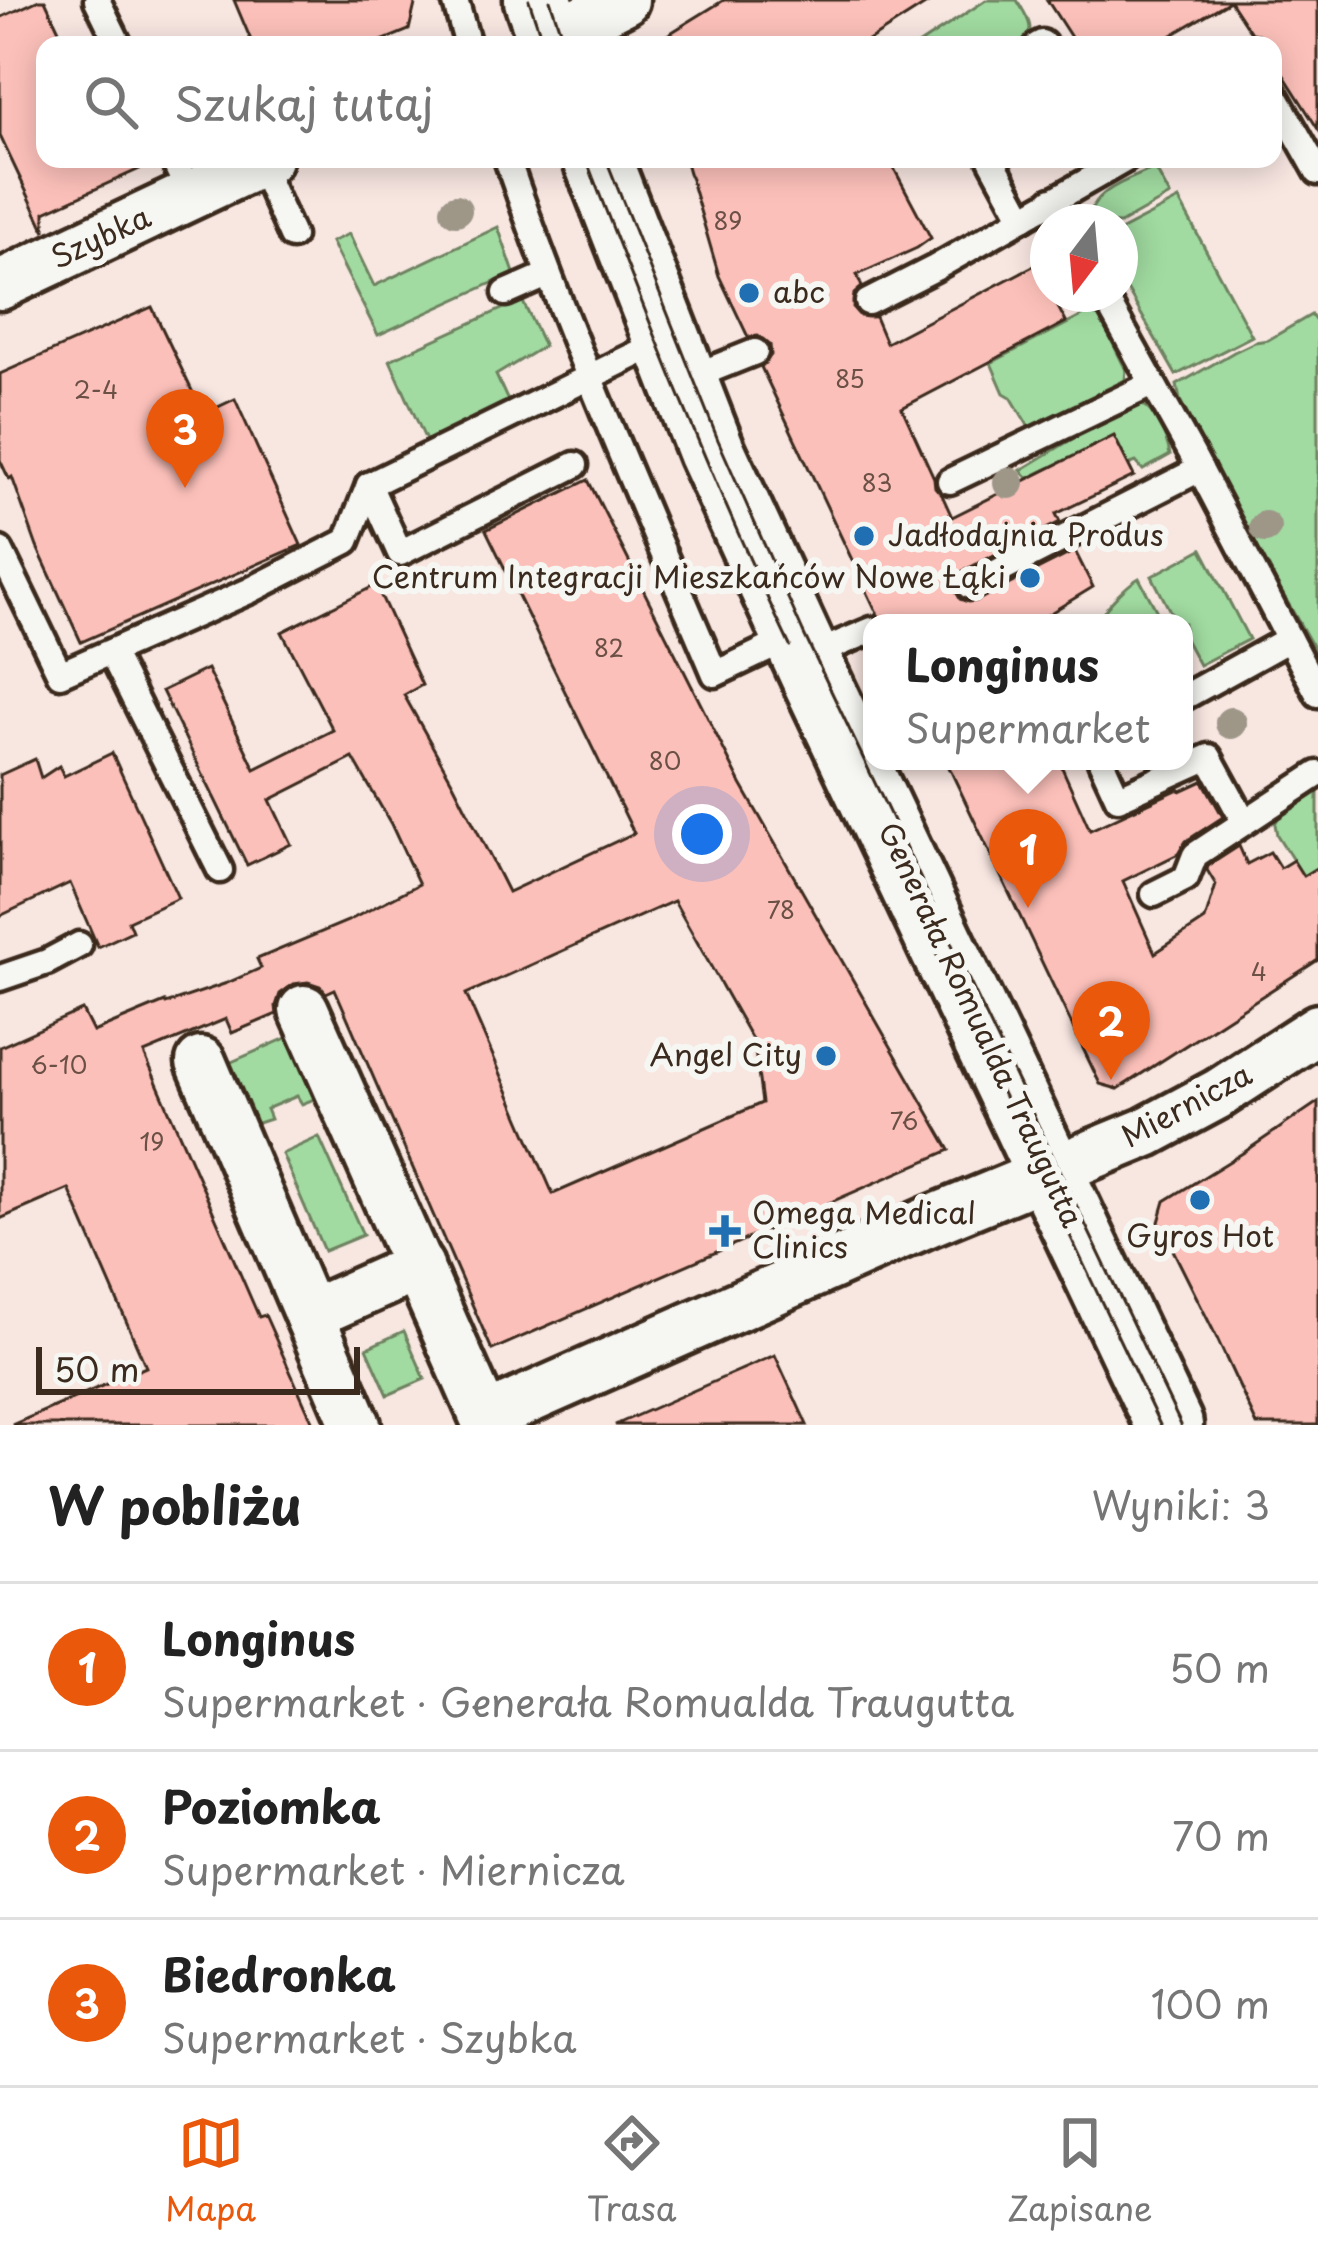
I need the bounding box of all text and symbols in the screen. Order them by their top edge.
search box [36,36,1282,168]
text: Szukaj tutaj [174,68,434,136]
icon: search [78,69,144,135]
street label: Szybka [42,193,158,279]
house number: 89 [714,202,742,238]
north arrow [1030,204,1138,312]
place label: abc [773,268,825,313]
marker: abc [736,280,762,306]
house number: 85 [835,360,865,396]
house number: 2-4 [74,371,118,407]
pin: 3 [146,389,224,488]
house number: 83 [862,464,892,500]
place label: Jadłodajnia Produs [888,511,1164,556]
marker: Jadłodajnia Produs [851,523,877,549]
place label: Centrum Integracji Mieszkańców Nowe Łąki [372,553,1006,598]
marker: Centrum Integracji Mieszkańców Nowe Łąki [1017,565,1043,591]
popup [863,614,1193,770]
house number: 82 [594,629,624,665]
text: Longinus [906,629,1099,697]
text: Supermarket [906,697,1150,756]
house number: 80 [649,742,681,778]
your location [672,804,732,864]
pin: 1 [989,809,1067,908]
street label: Generała Romualda Traugutta [868,814,1096,1234]
house number: 78 [767,891,795,927]
house number: 4 [1251,953,1267,989]
pin: 2 [1072,981,1150,1080]
place label: Angel City [650,1031,802,1076]
marker: Angel City [813,1043,839,1069]
house number: 6-10 [31,1046,87,1082]
street label: Miernicza [1113,1050,1259,1157]
house number: 76 [890,1102,918,1138]
house number: 19 [140,1123,164,1159]
marker: Gyros Hot [1187,1187,1213,1213]
place label: Omega Medical Clinics [752,1189,976,1268]
place label: Gyros Hot [1126,1212,1274,1257]
marker: Omega Medical Clinics [709,1215,741,1247]
scale bar [36,1341,360,1394]
text: 50 m [54,1343,140,1393]
text: W pobliżu [48,1465,302,1542]
text: Wyniki: 3 [1091,1474,1270,1533]
text: Longinus [162,1603,356,1671]
text: 1 [78,1637,96,1696]
text: 50 m [1169,1637,1270,1696]
text: Supermarket · Generała Romualda Traugutta [162,1671,1014,1730]
text: Poziomka [162,1771,381,1839]
text: 2 [73,1805,101,1864]
text: 70 m [1172,1805,1270,1864]
text: Supermarket · Miernicza [162,1839,624,1898]
text: Biedronka [162,1939,396,2007]
text: 3 [74,1973,100,2032]
text: 100 m [1151,1973,1270,2032]
text: Supermarket · Szybka [162,2007,576,2066]
tab: Mapa [165,2110,256,2232]
tab: Trasa [587,2110,676,2232]
tab: Zapisane [1007,2110,1153,2232]

